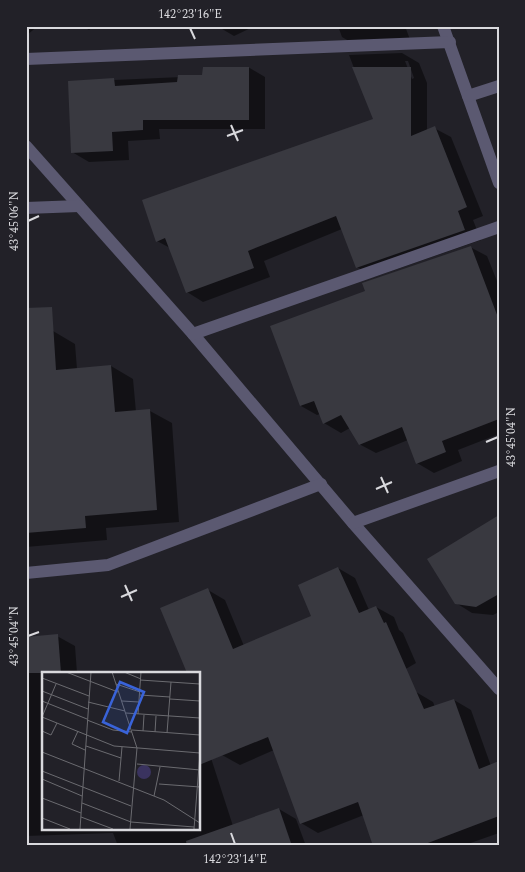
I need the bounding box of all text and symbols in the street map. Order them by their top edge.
text: 142°23'16"E [158,5,222,24]
text: 43°45'06"N [5,191,24,251]
text: 43°45'04"N [502,407,521,467]
text: 43°45'04"N [5,606,24,666]
inset map [42,672,200,830]
text: 142°23'14"E [203,850,267,869]

